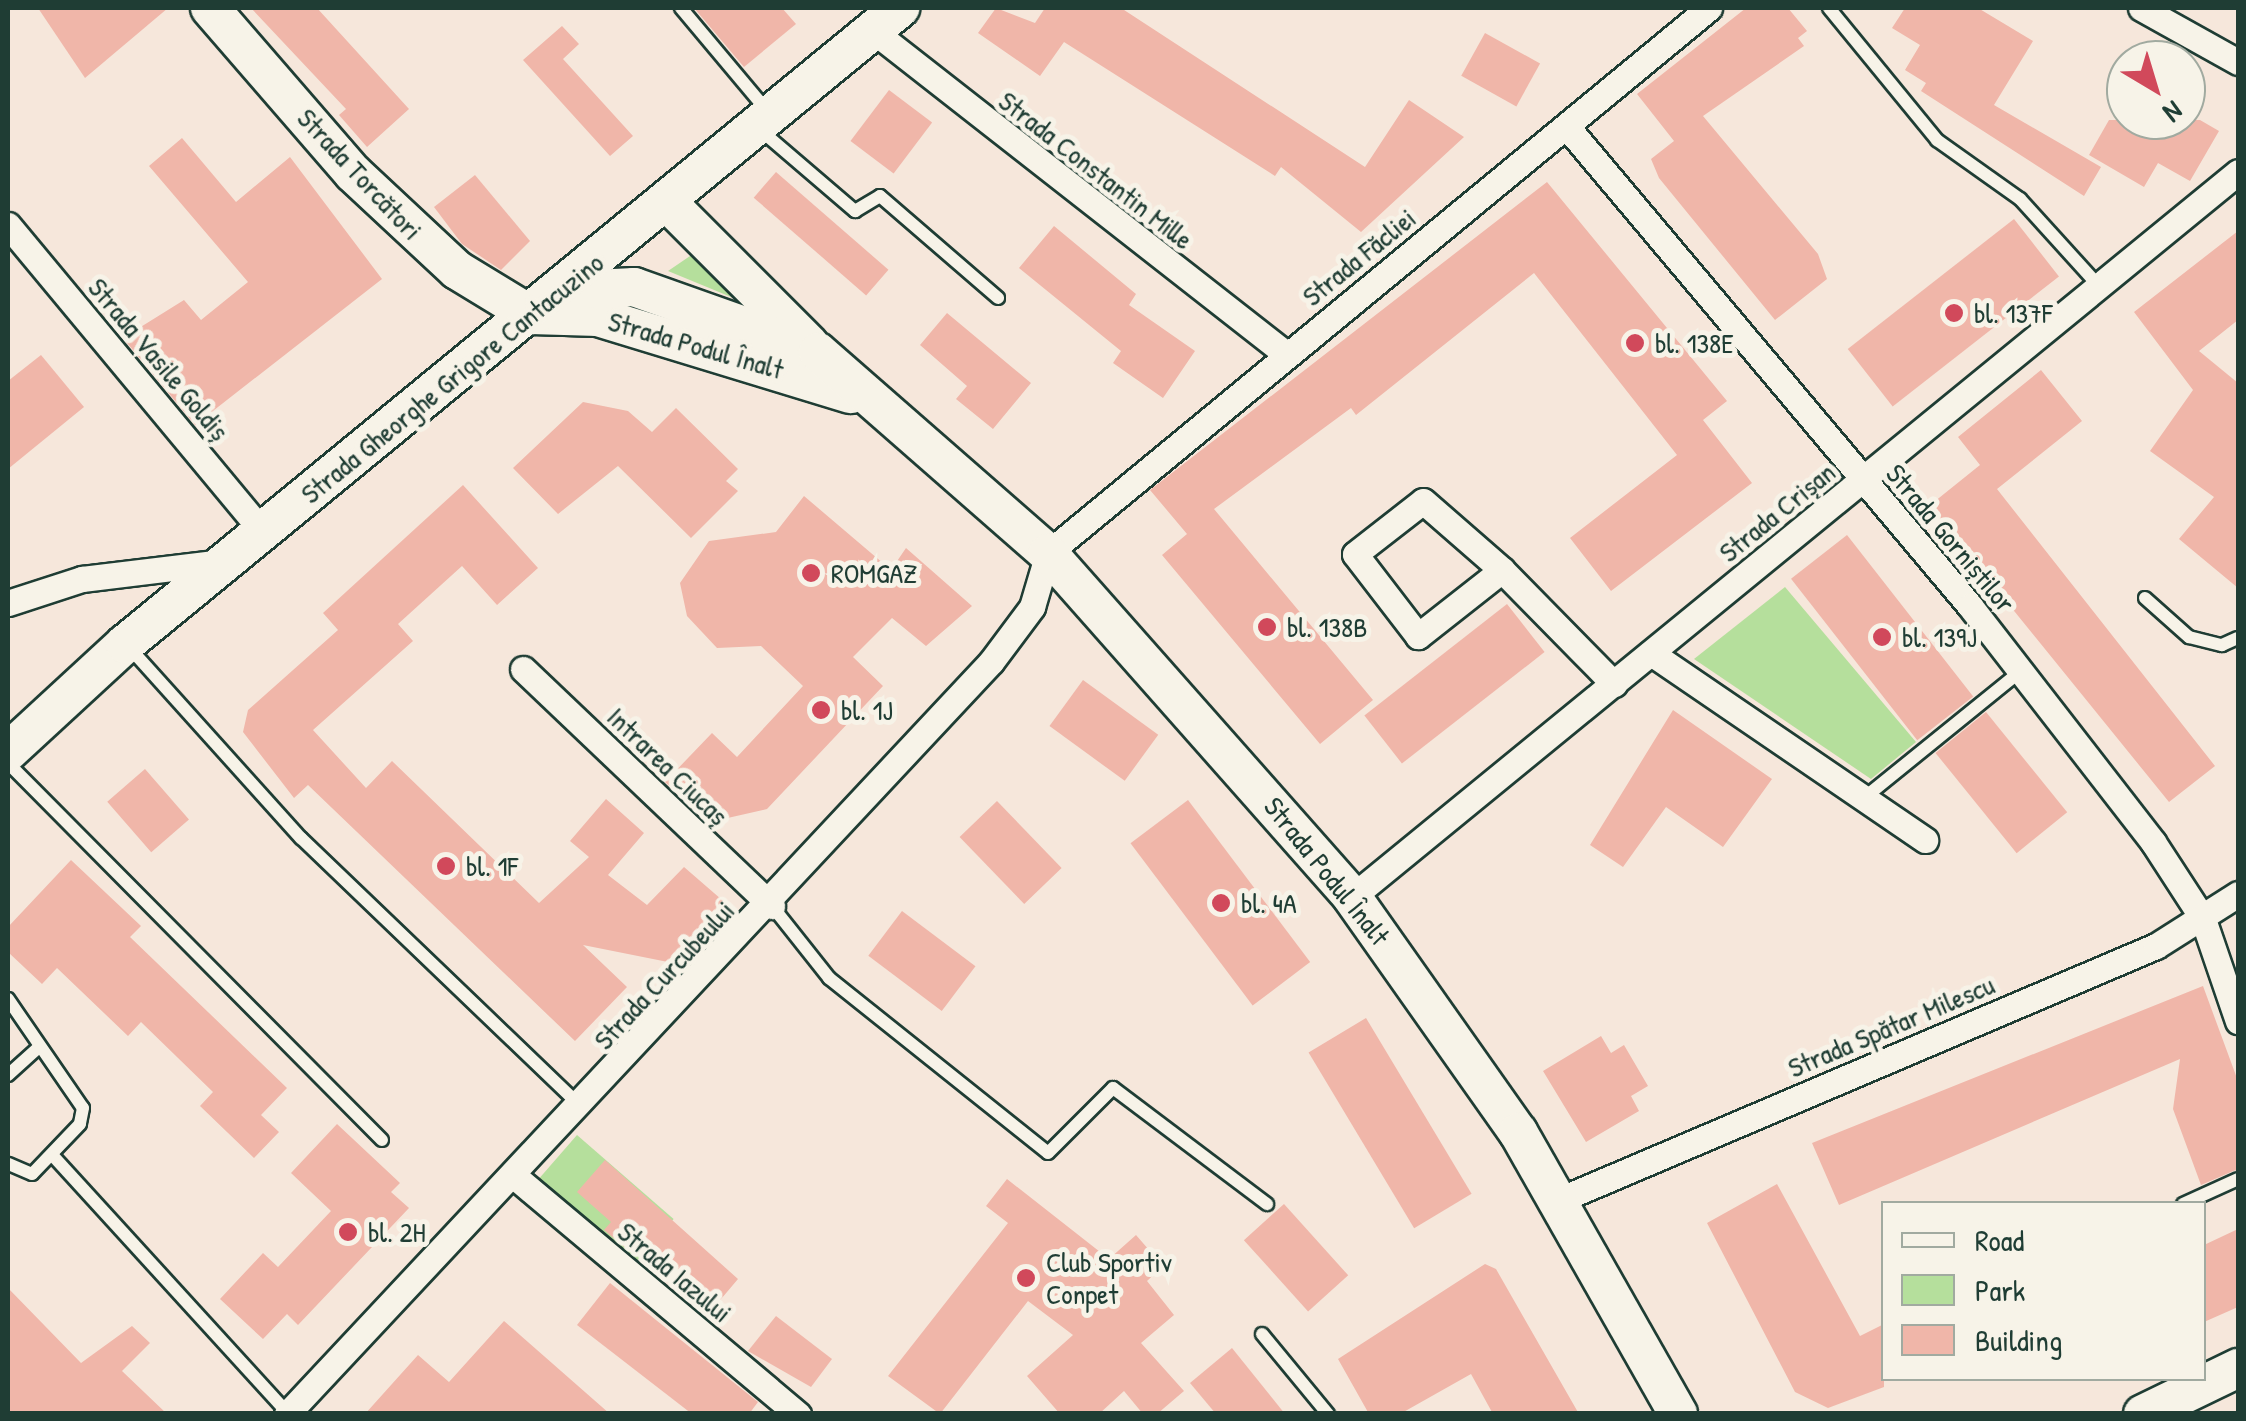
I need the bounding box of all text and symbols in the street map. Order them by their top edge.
north arrow [2106,40,2206,140]
street label: Strada Constantin Mille [992,84,1200,256]
text: N [2156,93,2191,132]
street label: Strada Torcători [291,101,429,247]
street label: Strada Făcliei [1296,201,1422,313]
street label: Strada Gheorghe Grigore Cantacuzino [294,246,610,510]
street label: Strada Vasile Goldiș [81,271,237,447]
place label: bl. 137F [1974,296,2052,330]
marker: bl. 137F [1943,302,1965,324]
street label: Strada Podul Înalt [605,304,787,386]
place label: bl. 138E [1655,326,1734,360]
marker: bl. 138E [1624,332,1646,354]
street label: Strada Crișan [1712,455,1842,569]
street label: Strada Gorniștilor [1879,457,2023,619]
place label: ROMGAZ [831,556,917,590]
marker: ROMGAZ [800,562,822,584]
place label: bl. 138B [1287,610,1367,644]
marker: bl. 138B [1256,616,1278,638]
place label: bl. 139J [1902,620,1977,654]
marker: bl. 139J [1871,626,1893,648]
place label: bl. 1J [841,693,893,727]
marker: bl. 1J [810,699,832,721]
street label: Intrarea Ciucaș [600,700,736,832]
street label: Strada Podul Înalt [1257,790,1397,952]
place label: bl. 1F [466,849,518,883]
marker: bl. 1F [435,855,457,877]
place label: bl. 4A [1241,886,1297,920]
marker: bl. 4A [1210,892,1232,914]
street label: Strada Curcubeului [587,894,741,1056]
street label: Strada Spătar Milescu [1783,967,1999,1085]
legend [1881,1201,2206,1381]
place label: bl. 2H [368,1215,426,1249]
street label: Strada Iazului [611,1215,739,1329]
text: Road [1975,1220,2024,1260]
marker: bl. 2H [337,1221,359,1243]
place label: Club Sportiv Conpet [1046,1245,1172,1311]
marker: Club Sportiv Conpet [1015,1267,1037,1289]
text: Park [1975,1270,2025,1310]
text: Building [1975,1320,2062,1360]

